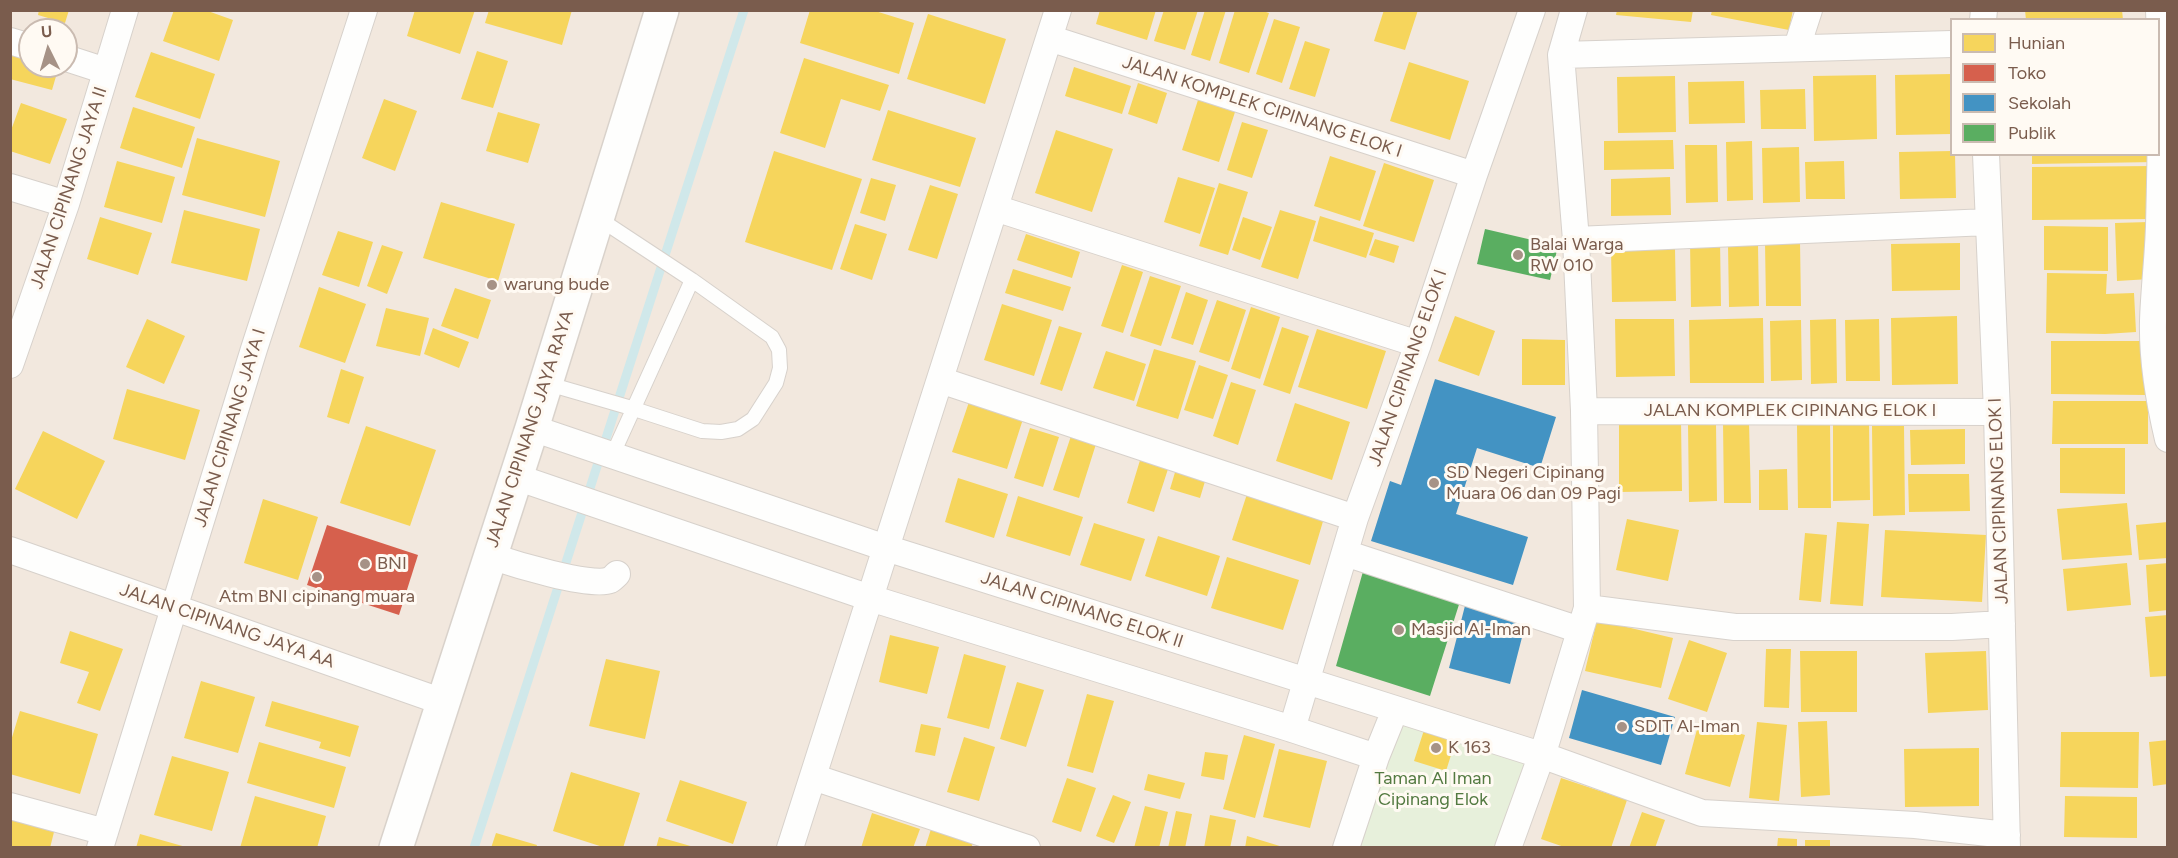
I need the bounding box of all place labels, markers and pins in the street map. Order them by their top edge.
place label: Balai Warga RW 010 [1530,234,1623,276]
marker: Balai Warga RW 010 [1511,248,1525,262]
place label: warung bude [504,274,609,296]
marker: warung bude [485,278,499,292]
place label: SD Negeri Cipinang Muara 06 dan 09 Pagi [1446,462,1621,504]
marker: SD Negeri Cipinang Muara 06 dan 09 Pagi [1427,476,1441,490]
place label: BNI [377,553,407,575]
marker: BNI [358,557,372,571]
marker: Atm BNI cipinang muara [310,570,324,584]
place label: Atm BNI cipinang muara [219,586,415,608]
place label: Masjid Al-Iman [1411,619,1531,641]
marker: Masjid Al-Iman [1392,623,1406,637]
place label: SDIT Al-Iman [1634,716,1740,738]
marker: SDIT Al-Iman [1615,720,1629,734]
place label: K 163 [1448,737,1491,759]
marker: K 163 [1429,741,1443,755]

